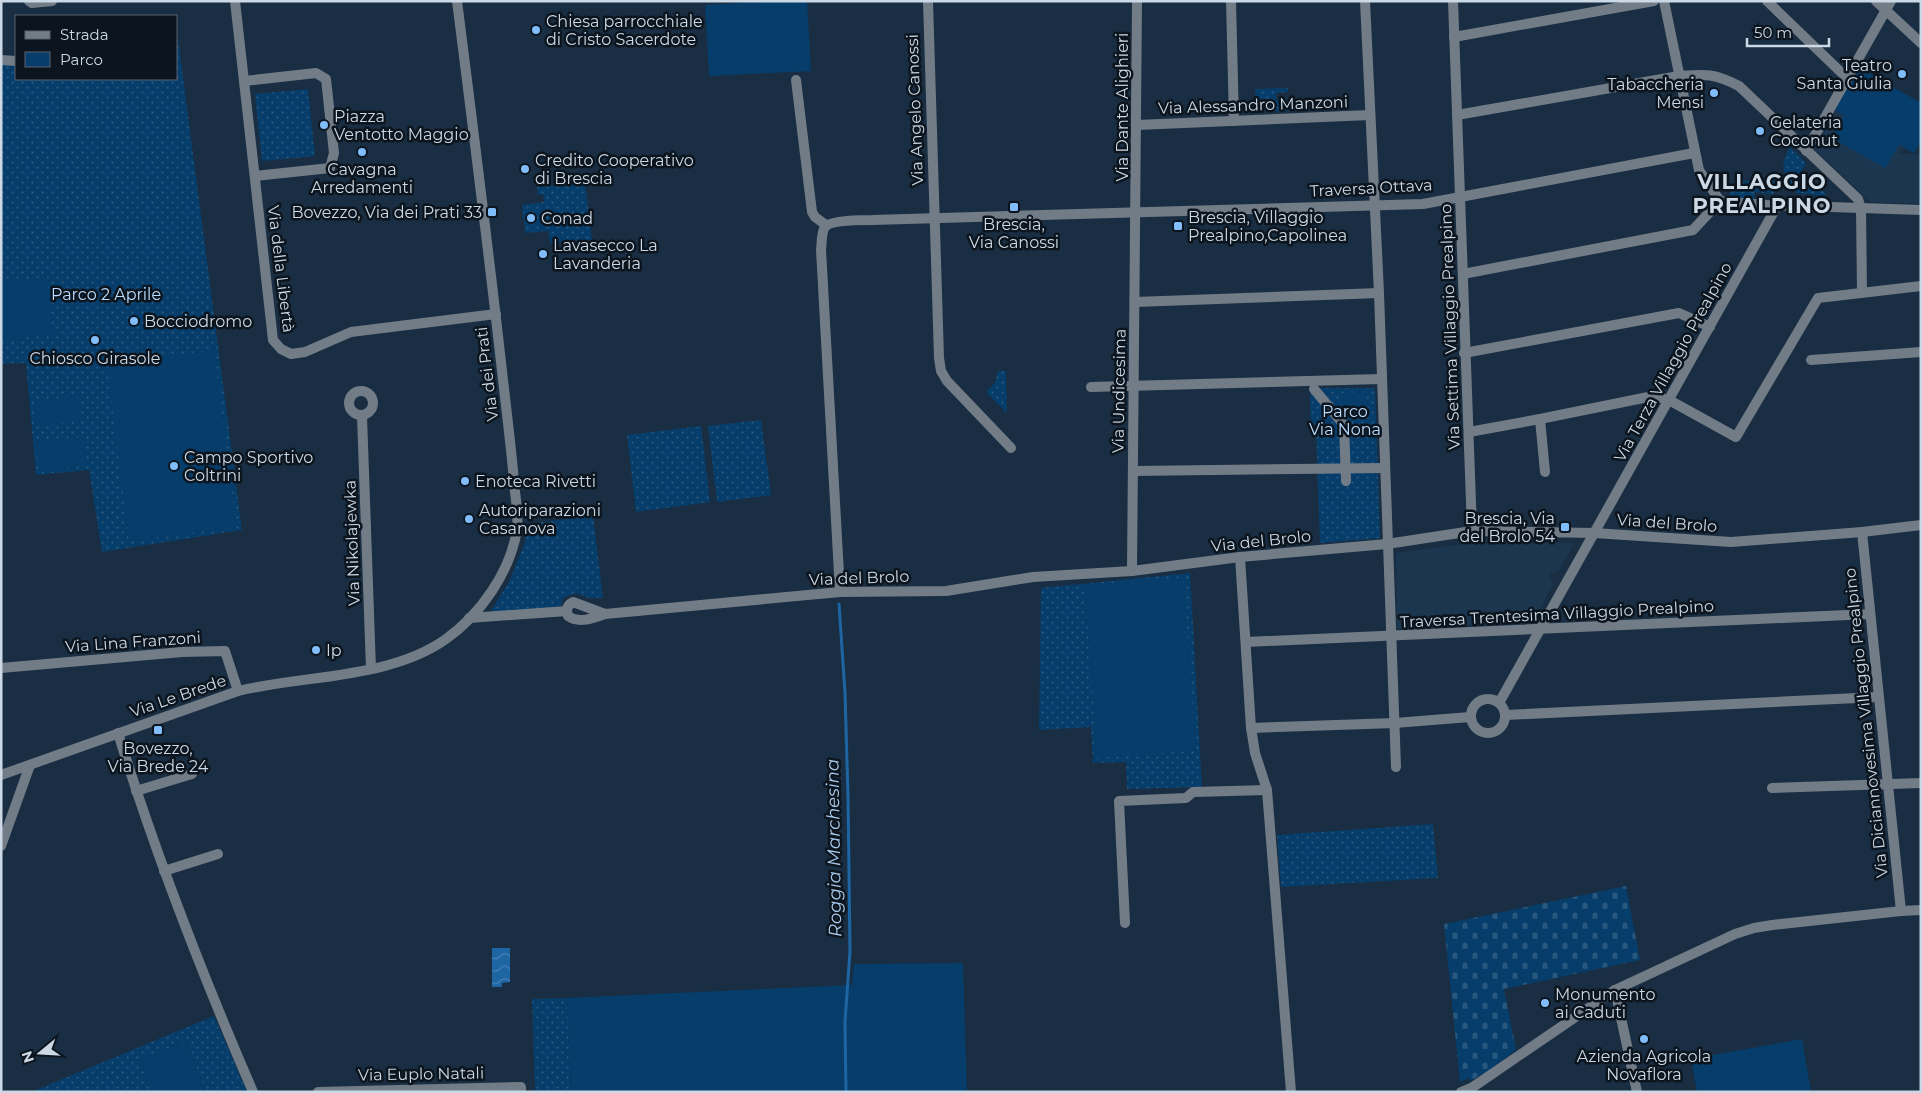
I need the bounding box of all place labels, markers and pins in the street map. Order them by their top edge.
place label: Chiesa parrocchiale di Cristo Sacerdote [546,12,703,49]
marker: Chiesa parrocchiale di Cristo Sacerdote [530,24,542,36]
place label: Teatro Santa Giulia [1797,56,1892,93]
marker: Teatro Santa Giulia [1896,68,1908,80]
place label: Tabaccheria Mensi [1607,75,1704,112]
marker: Tabaccheria Mensi [1708,87,1720,99]
place label: Piazza Ventotto Maggio [334,107,469,144]
place label: Gelateria Coconut [1770,113,1842,150]
marker: Piazza Ventotto Maggio [318,119,330,131]
marker: Gelateria Coconut [1754,125,1766,137]
marker: Cavagna Arredamenti [356,146,368,158]
place label: Credito Cooperativo di Brescia [535,151,694,188]
place label: Cavagna Arredamenti [311,160,413,197]
marker: Credito Cooperativo di Brescia [519,163,531,175]
marker: Brescia, Via Canossi [1008,201,1020,213]
place label: Bovezzo, Via dei Prati 33 [291,203,482,222]
marker: Bovezzo, Via dei Prati 33 [486,206,498,218]
place label: Brescia, Villaggio Prealpino,Capolinea [1188,208,1347,245]
place label: Conad [541,209,593,228]
marker: Conad [525,212,537,224]
place label: Brescia, Via Canossi [969,215,1059,252]
marker: Brescia, Villaggio Prealpino,Capolinea [1172,220,1184,232]
place label: Lavasecco La Lavanderia [553,236,658,273]
marker: Lavasecco La Lavanderia [537,248,549,260]
place label: Bocciodromo [144,312,252,331]
marker: Bocciodromo [128,315,140,327]
marker: Chiosco Girasole [89,334,101,346]
place label: Chiosco Girasole [29,349,161,368]
place label: Campo Sportivo Coltrini [184,448,313,485]
marker: Campo Sportivo Coltrini [168,460,180,472]
place label: Enoteca Rivetti [475,472,596,491]
marker: Enoteca Rivetti [459,475,471,487]
place label: Autoriparazioni Casanova [479,501,601,538]
place label: Brescia, Via del Brolo 54 [1460,509,1555,546]
marker: Autoriparazioni Casanova [463,513,475,525]
marker: Brescia, Via del Brolo 54 [1559,521,1571,533]
place label: Ip [326,641,342,660]
marker: Ip [310,644,322,656]
marker: Bovezzo, Via Brede 24 [152,724,164,736]
place label: Bovezzo, Via Brede 24 [108,739,209,776]
place label: Monumento ai Caduti [1555,985,1656,1022]
marker: Monumento ai Caduti [1539,997,1551,1009]
marker: Azienda Agricola Novaflora [1638,1033,1650,1045]
place label: Azienda Agricola Novaflora [1577,1047,1711,1084]

